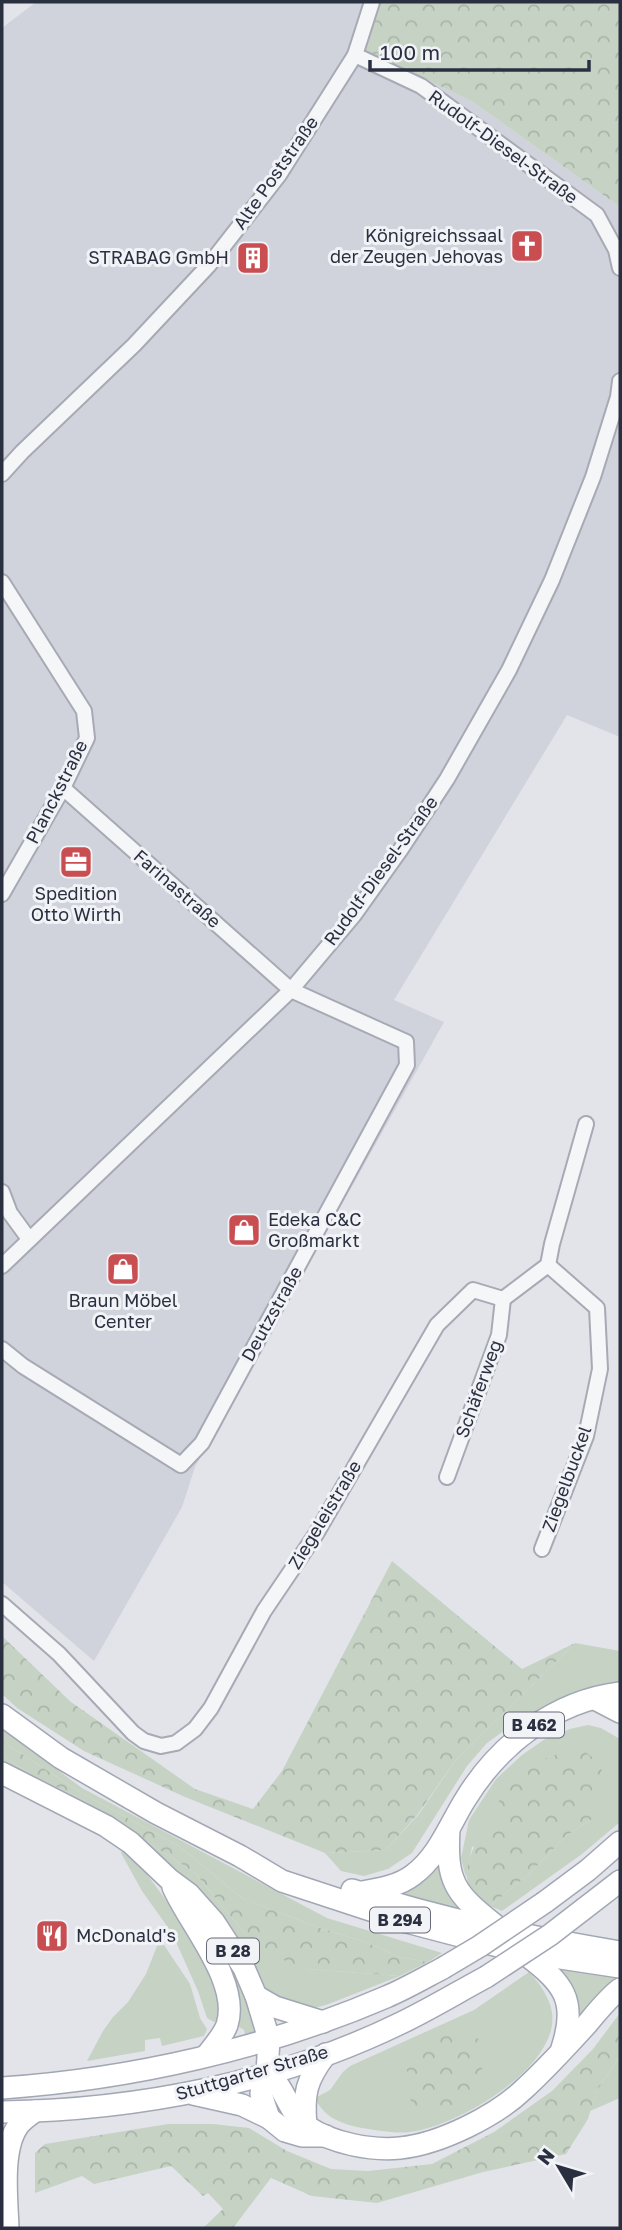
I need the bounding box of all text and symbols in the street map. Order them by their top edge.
scale bar [370,28,589,72]
text: 100 m [380,39,440,65]
street label: Rudolf-Diesel-Straße [425,85,583,208]
street label: Alte Poststraße [228,112,322,233]
place label: Königreichssaal der Zeugen Jehovas [330,224,503,267]
church icon: Königreichssaal der Zeugen Jehovas [508,227,546,265]
building icon: STRABAG GmbH [234,239,272,277]
place label: STRABAG GmbH [88,246,229,268]
street label: Planckstraße [21,736,92,847]
street label: Rudolf-Diesel-Straße [319,791,442,949]
office icon: Spedition Otto Wirth [57,843,95,881]
street label: Farinastraße [130,844,226,932]
place label: Spedition Otto Wirth [31,882,121,925]
place label: Edeka C&C Großmarkt [268,1208,362,1251]
shop icon: Edeka C&C Großmarkt [225,1211,263,1249]
shop icon: Braun Möbel Center [104,1250,142,1288]
street label: Deutzstraße [236,1262,306,1365]
place label: Braun Möbel Center [68,1289,178,1332]
street label: Schäferweg [450,1337,506,1441]
street label: Ziegelbuckel [537,1422,595,1535]
street label: Ziegeleistraße [283,1456,365,1573]
road number: B 462 [504,1712,564,1737]
road number: B 294 [370,1908,430,1932]
restaurant icon: McDonald's [33,1917,71,1955]
place label: McDonald's [76,1924,176,1946]
road number: B 28 [207,1938,259,1964]
street label: Stuttgarter Straße [173,2040,330,2104]
north arrow [524,2132,594,2202]
text: N [532,2143,559,2169]

